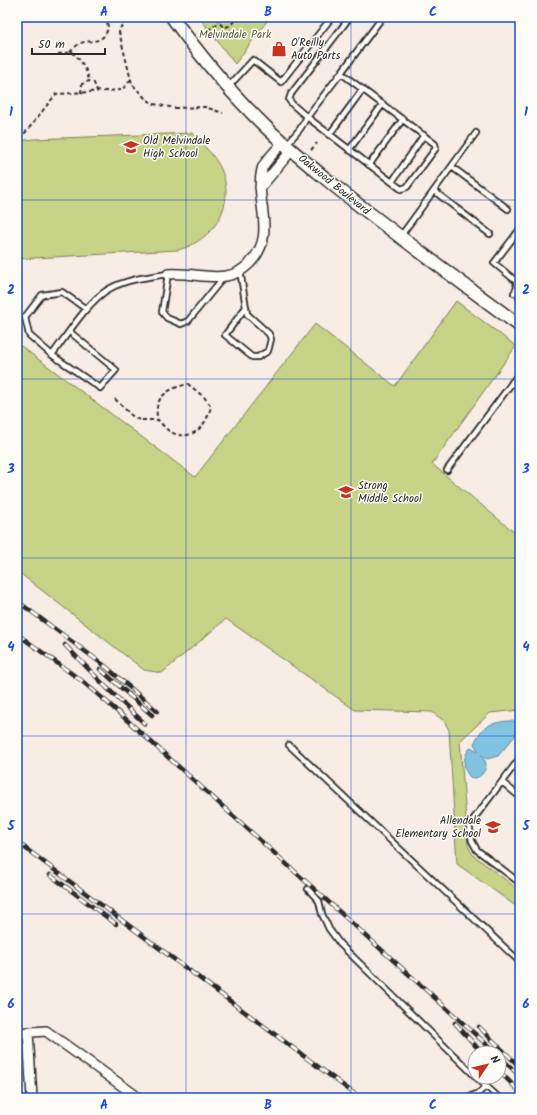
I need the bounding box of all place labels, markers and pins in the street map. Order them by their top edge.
place label: O'Reilly Auto Parts [291,34,341,65]
shop icon: O'Reilly Auto Parts [270,40,288,58]
place label: Old Melvindale High School [143,132,210,163]
school or university icon: Old Melvindale High School [122,138,140,156]
place label: Strong Middle School [358,477,422,508]
school or university icon: Strong Middle School [337,483,355,501]
place label: Allendale Elementary School [395,812,481,843]
school or university icon: Allendale Elementary School [484,818,502,836]

